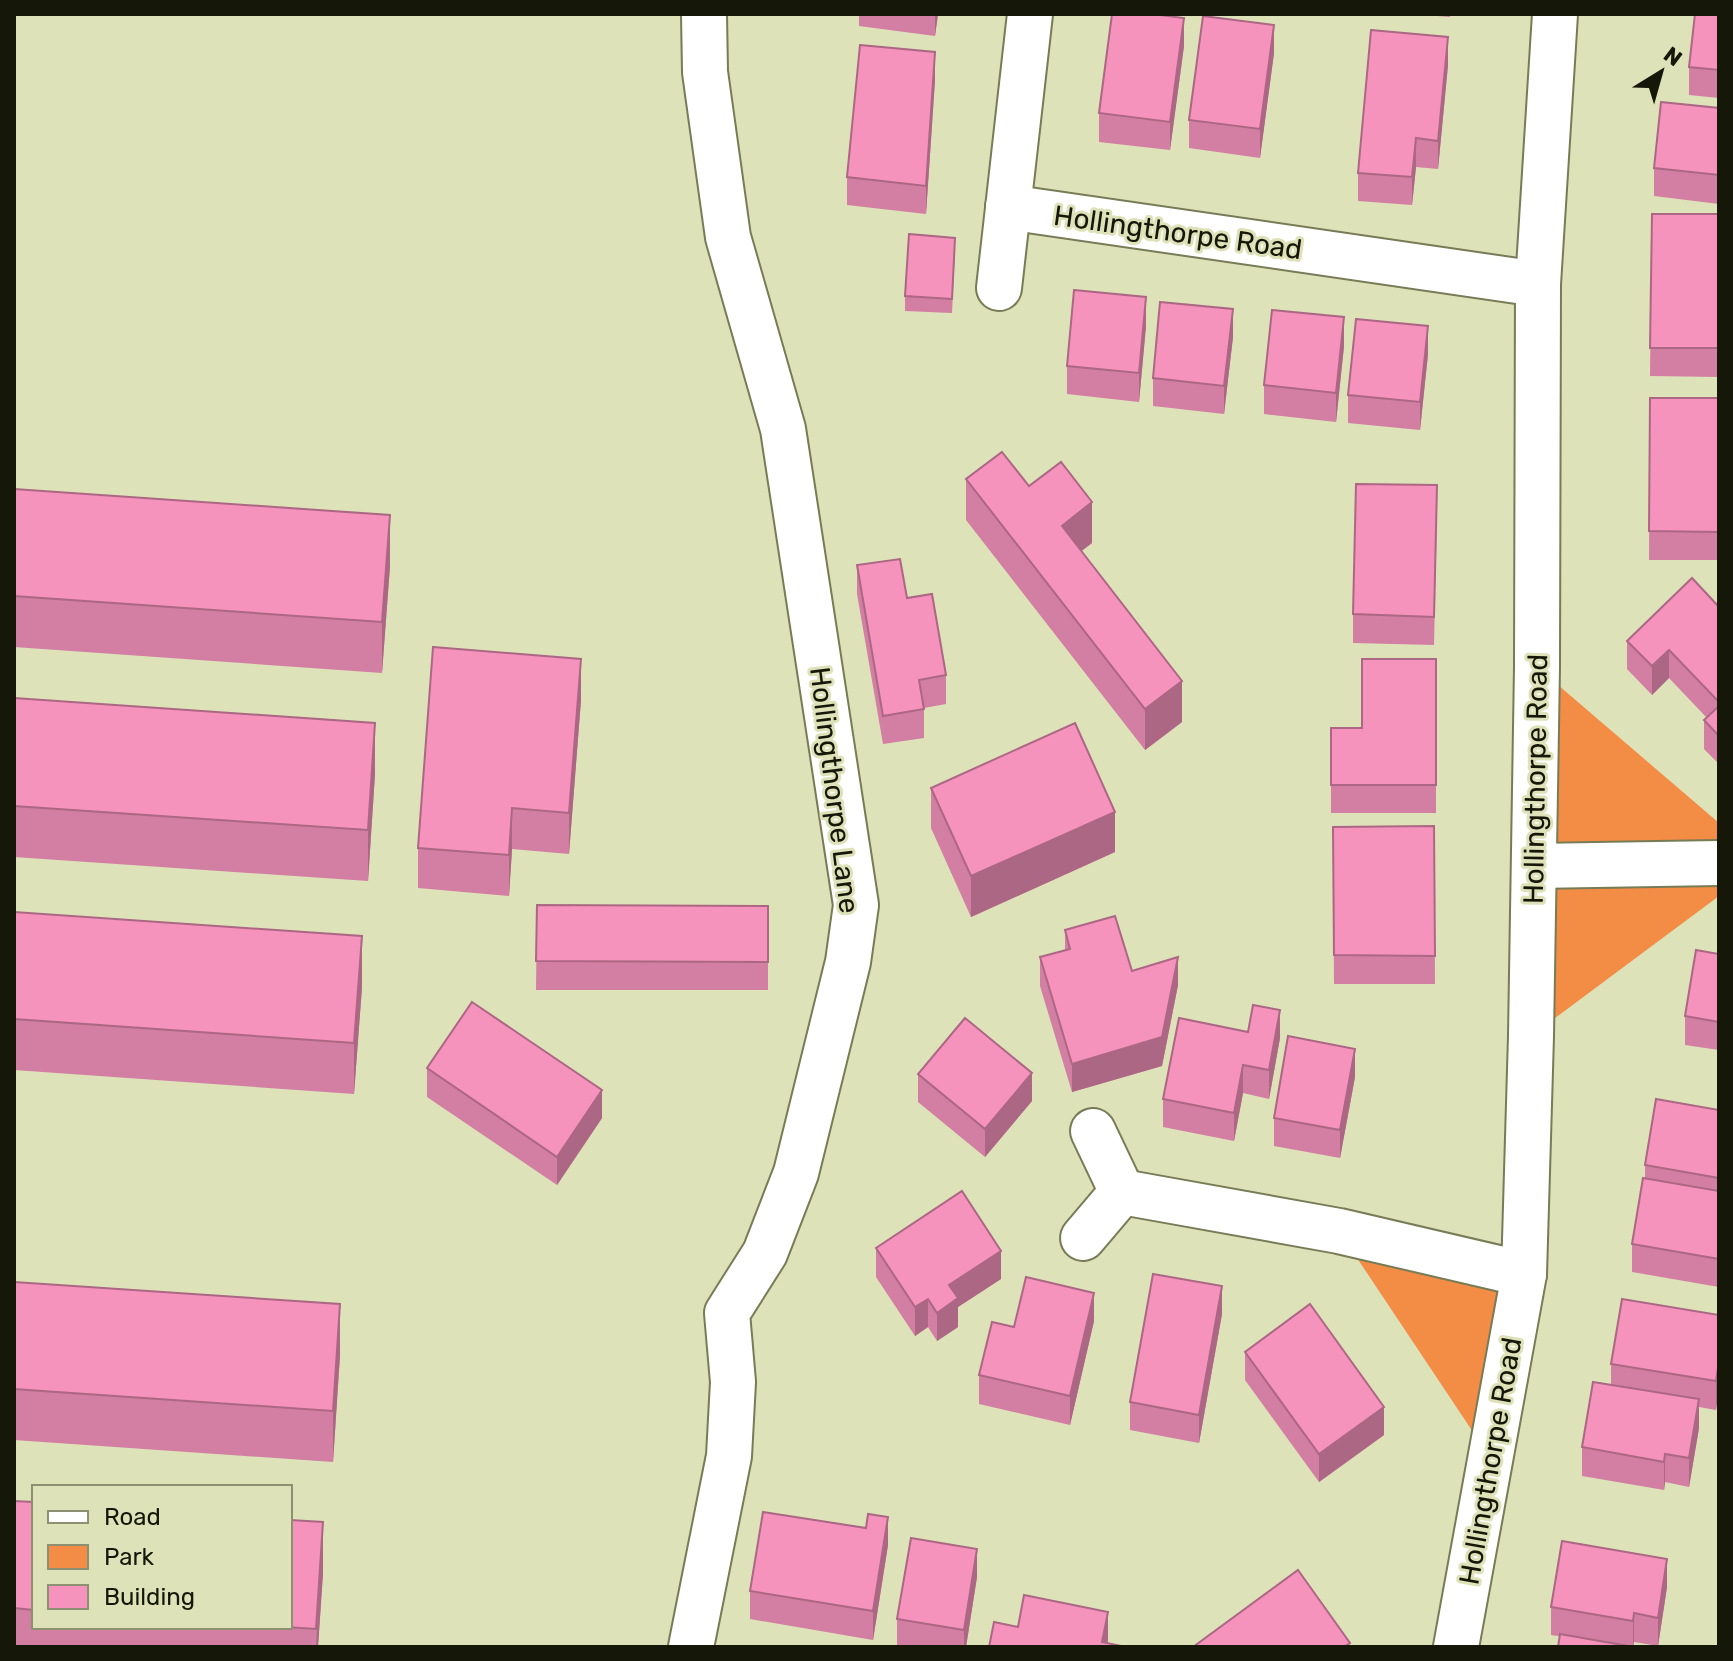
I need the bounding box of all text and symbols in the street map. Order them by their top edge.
north arrow [1621,32,1701,112]
text: N [1658,41,1687,72]
street label: Hollingthorpe Road [1052,199,1304,266]
street label: Hollingthorpe Road [1517,654,1554,904]
street label: Hollingthorpe Lane [803,665,866,915]
street label: Hollingthorpe Road [1452,1335,1528,1587]
legend [32,1485,292,1629]
text: Road [104,1503,161,1531]
text: Park [104,1543,155,1571]
text: Building [104,1583,195,1611]

